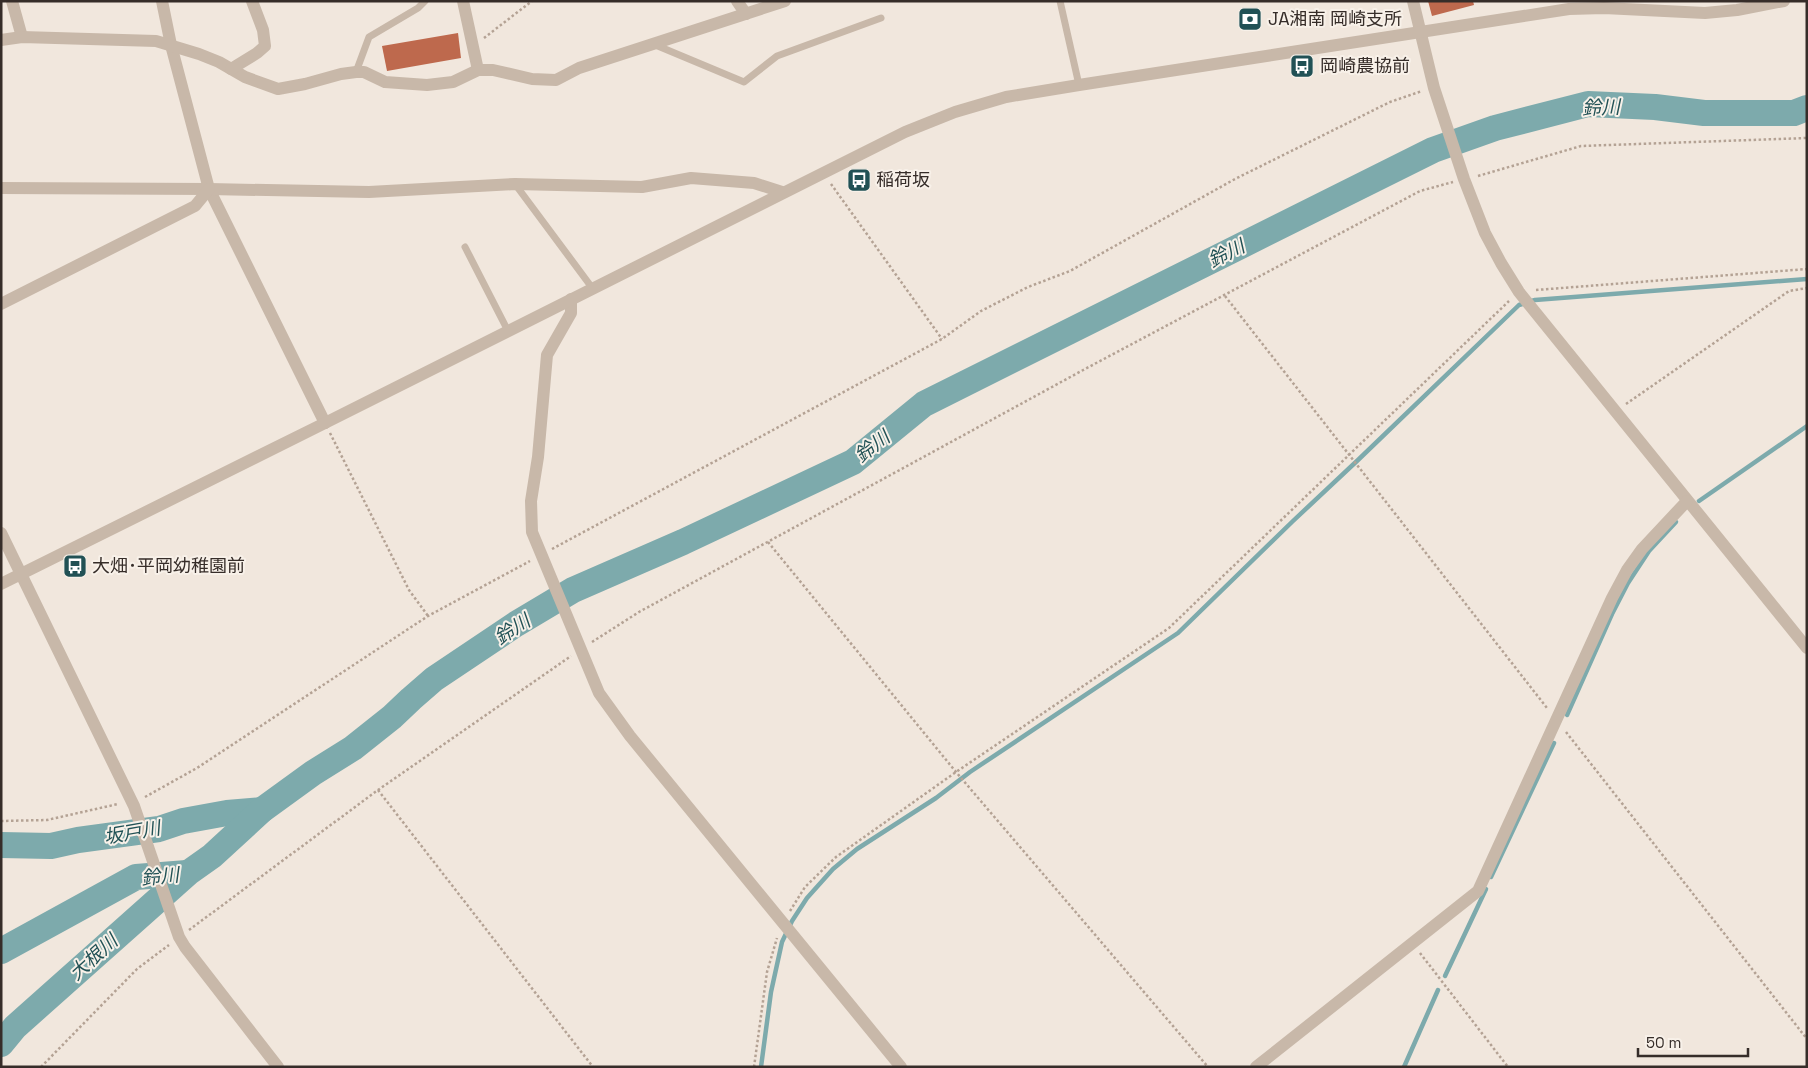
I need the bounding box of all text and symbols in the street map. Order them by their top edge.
bank icon: JA湘南 岡崎支所 [1237,6,1263,32]
place label: JA湘南 岡崎支所 [1268,7,1402,30]
bus stop icon: 岡崎農協前 [1289,53,1315,79]
place label: 岡崎農協前 [1320,54,1410,77]
water label: 鈴川 [1582,94,1622,121]
bus stop icon: 稲荷坂 [846,167,872,193]
place label: 稲荷坂 [876,168,930,191]
water label: 鈴川 [1204,233,1251,273]
water label: 鈴川 [850,424,897,468]
bus stop icon: 大畑･平岡幼稚園前 [62,553,88,579]
place label: 大畑･平岡幼稚園前 [92,554,245,577]
water label: 鈴川 [490,608,537,650]
water label: 坂戸川 [102,815,164,850]
water label: 鈴川 [140,862,182,891]
water label: 大根川 [64,928,124,986]
scale bar [1638,1026,1748,1058]
text: 50 m [1646,1033,1681,1052]

